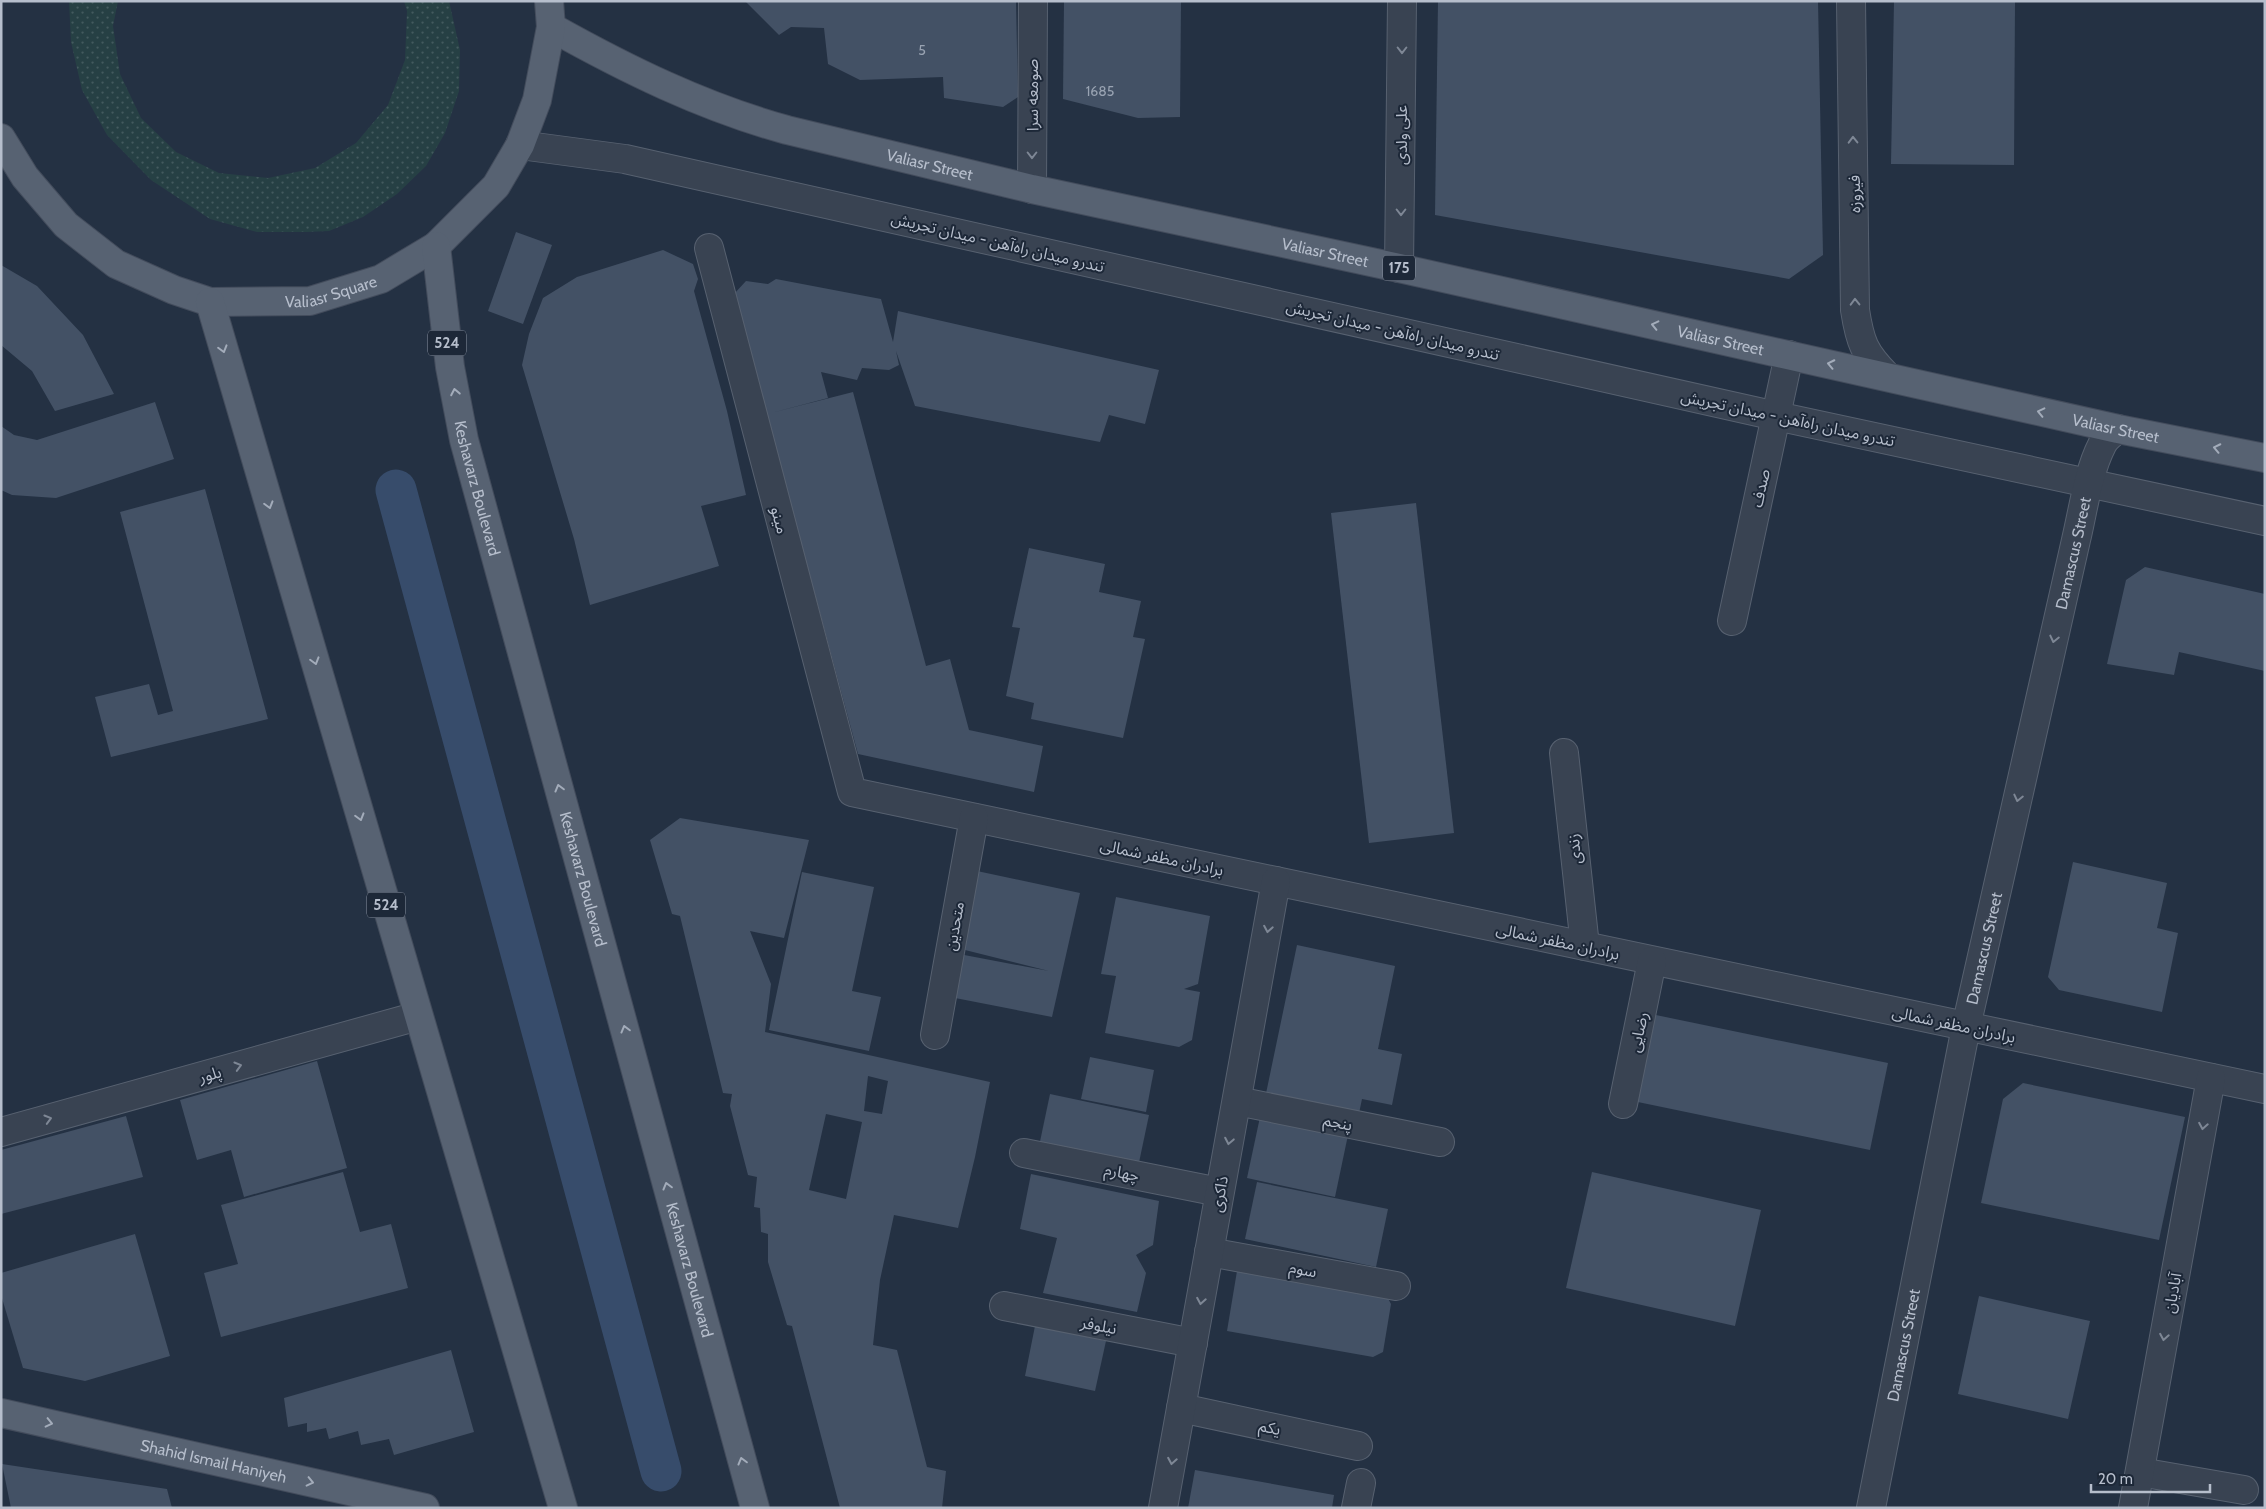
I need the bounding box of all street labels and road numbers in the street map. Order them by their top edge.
street label: صومعه سرا [1023,59,1042,131]
street label: علی ولدی [1392,105,1411,165]
street label: Valiasr Street [885,145,975,185]
street label: فیروزه [1845,175,1864,213]
street label: تندرو میدان راه‌آهن - میدان تجریش [889,209,1107,276]
street label: Valiasr Street [1280,234,1371,271]
road number: 175 [1383,256,1415,280]
street label: Valiasr Square [285,272,379,311]
street label: تندرو میدان راه‌آهن - میدان تجریش [1284,297,1502,364]
street label: Valiasr Street [1675,322,1766,360]
road number: 524 [428,330,466,356]
street label: تندرو میدان راه‌آهن - میدان تجریش [1679,387,1897,451]
street label: Valiasr Street [2070,410,2161,447]
street label: Keshavarz Boulevard [450,419,504,558]
street label: صدف [1747,467,1774,509]
street label: Damascus Street [2052,495,2095,611]
street label: مینو [767,504,792,536]
street label: Keshavarz Boulevard [556,809,611,949]
street label: زندی [1563,833,1586,865]
street label: برادران مظفر شمالی [1099,835,1225,880]
street label: Damascus Street [1962,890,2006,1006]
road number: 524 [367,892,405,918]
street label: متحدین [941,900,968,952]
street label: برادران مظفر شمالی [1495,919,1621,964]
street label: برادران مظفر شمالی [1891,1002,2017,1047]
street label: رضایی [1625,1010,1652,1054]
street label: پلور [195,1062,224,1088]
street label: پنجم [1321,1110,1354,1138]
street label: چهارم [1102,1160,1141,1188]
street label: ذاکری [1207,1174,1232,1214]
street label: Keshavarz Boulevard [662,1200,717,1339]
street label: سوم [1287,1258,1318,1284]
street label: آبادیان [2160,1270,2186,1315]
street label: Damascus Street [1883,1287,1924,1403]
street label: نیلوفر [1078,1313,1118,1338]
street label: یکم [1257,1416,1283,1442]
street label: Shahid Ismail Haniyeh [139,1436,289,1487]

